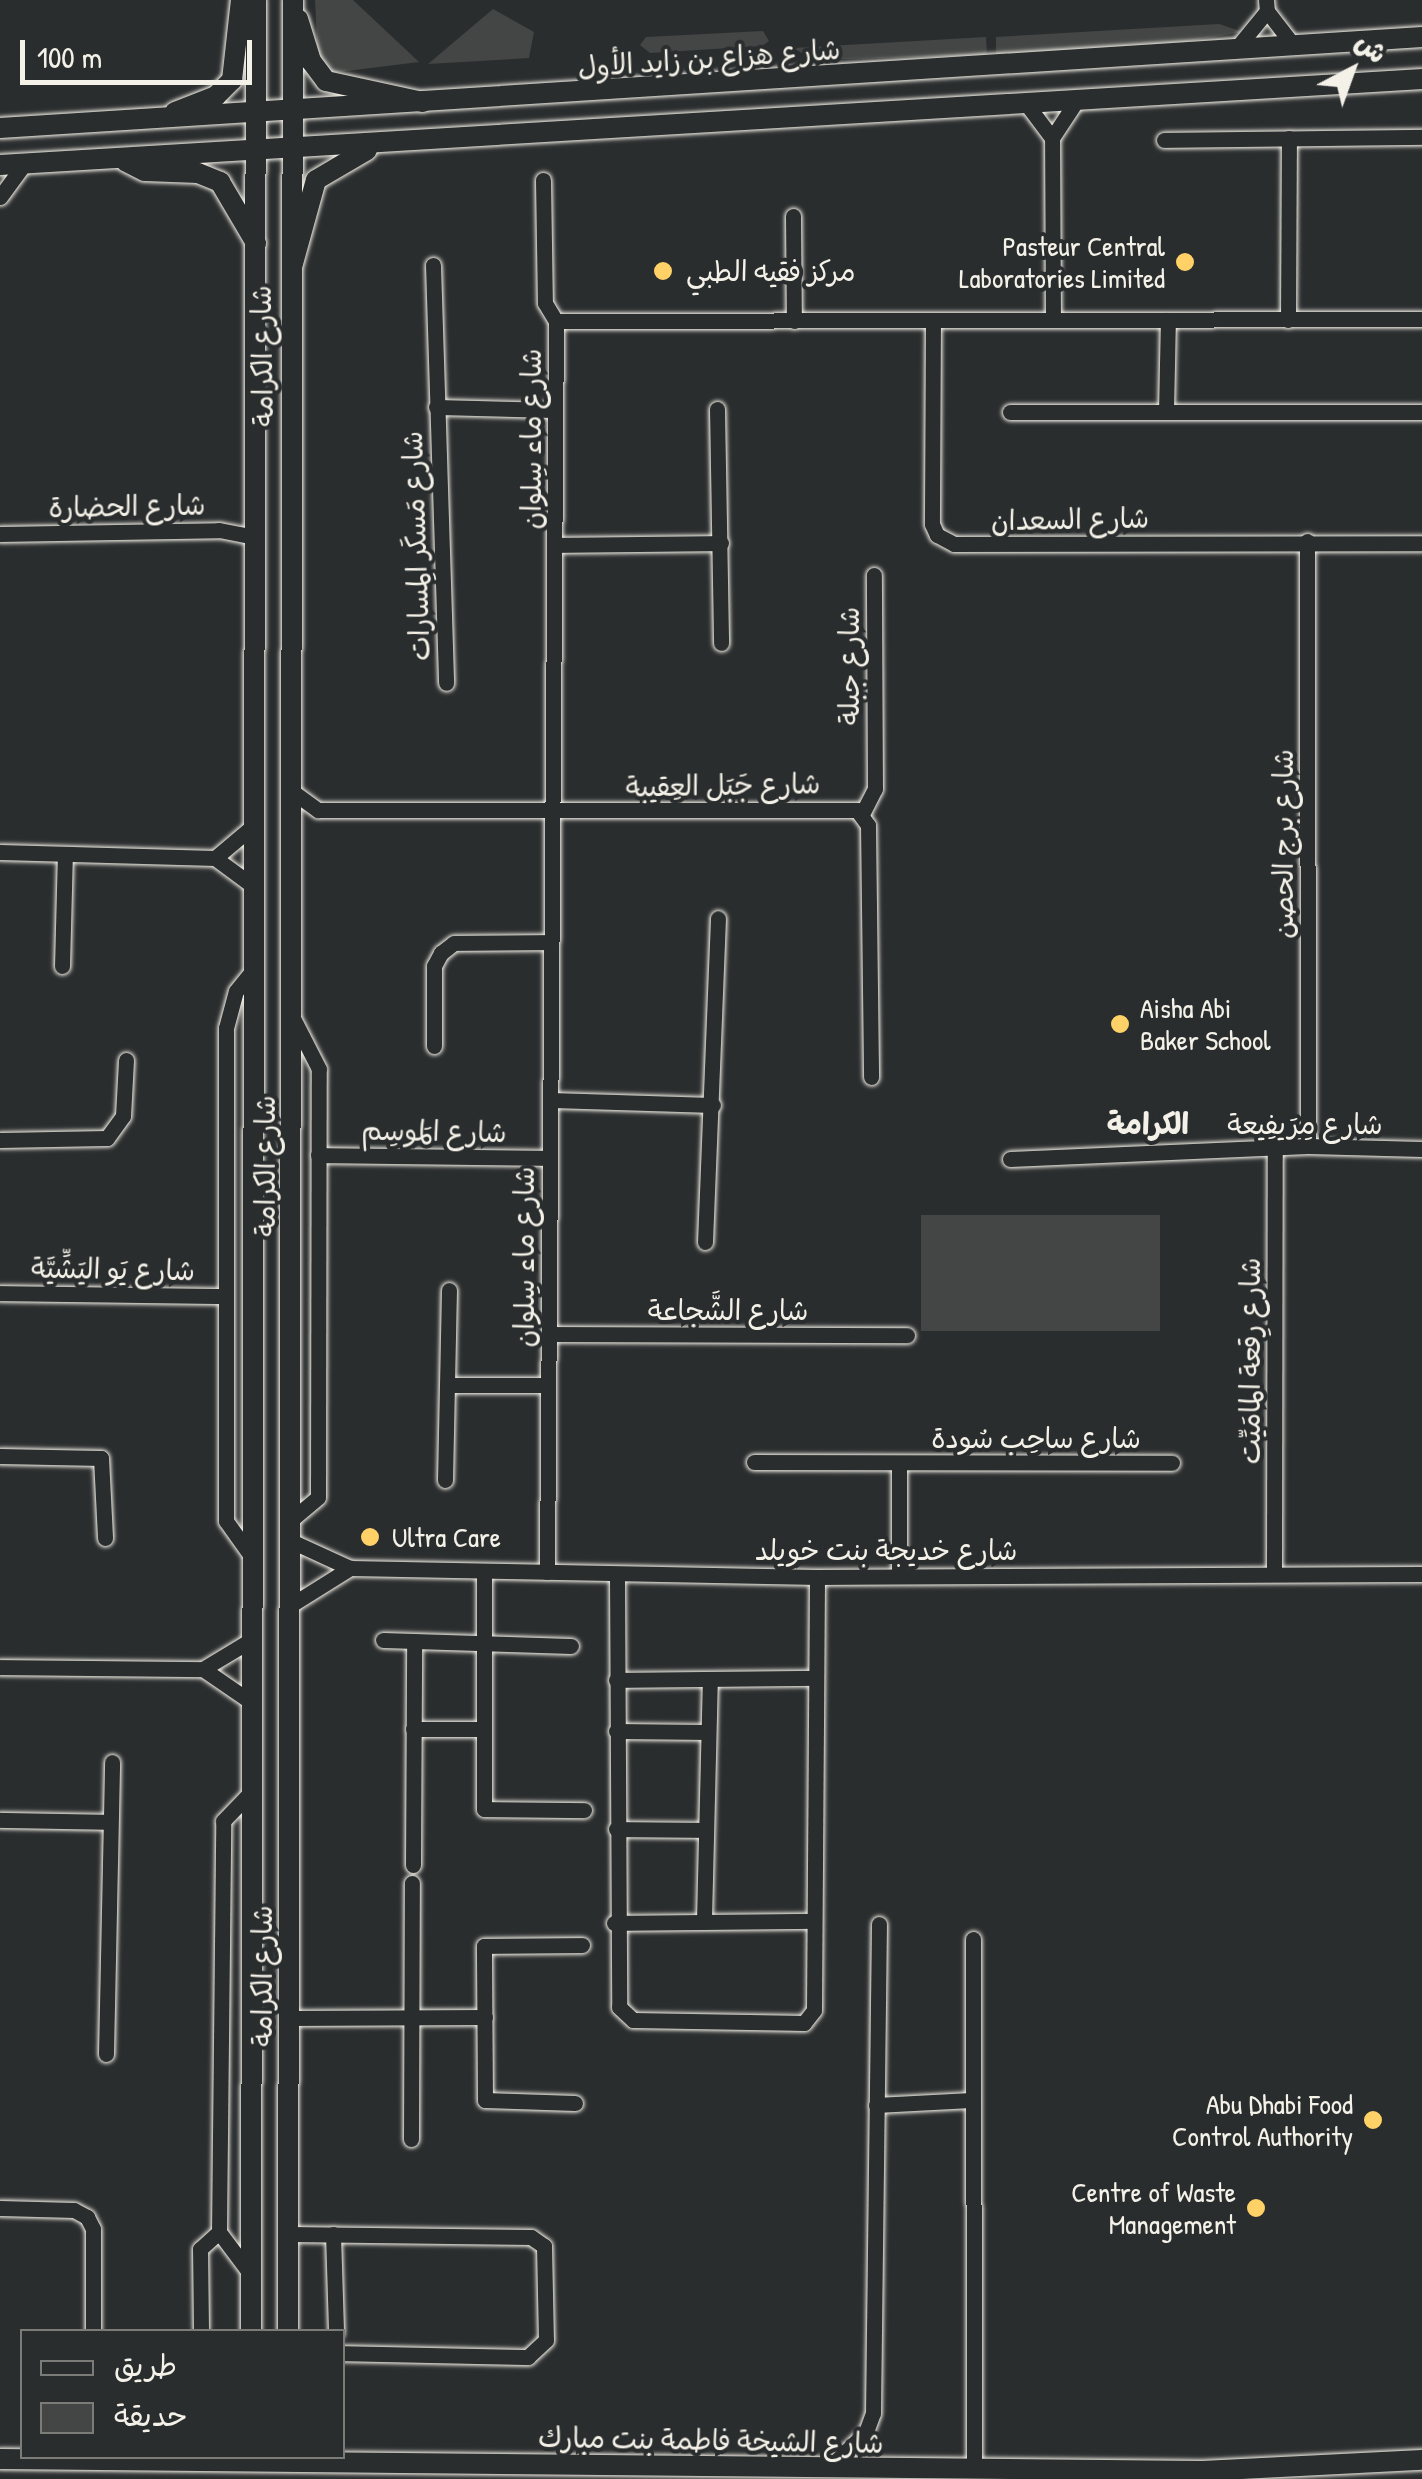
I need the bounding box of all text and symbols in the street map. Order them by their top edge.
scale bar [25,20,258,82]
north arrow [1302,20,1402,120]
text: ش [1348,23,1396,72]
street label: شارع هزاع بن زايد الأول [577,32,841,84]
text: 100 m [37,37,102,77]
place label: Pasteur Central Laboratories Limited [959,229,1165,295]
marker: Pasteur Central Laboratories Limited [1174,251,1196,273]
place label: مركز فقيه الطبي [686,254,855,288]
marker: مركز فقيه الطبي [650,258,676,284]
street label: شارع الكرامة [244,285,280,427]
street label: شارع ماء سِلوان [514,349,548,529]
street label: شارع مَسكَر المِسارات [395,431,437,661]
street label: شارع الحضارة [48,488,206,524]
street label: شارع السعدان [991,501,1149,537]
street label: شارع جبلة [832,607,866,725]
street label: شارع برج الحصن [1266,749,1300,939]
street label: شارع جَبَل العِقيبة [625,767,821,803]
place label: Aisha Abi Baker School [1140,991,1271,1057]
marker: Aisha Abi Baker School [1109,1013,1131,1035]
street label: شارع الكرامة [248,1095,282,1237]
district label: الكرامة [1107,1105,1189,1141]
street label: شارع مِرَيفِيعة [1227,1107,1383,1141]
street label: شارع المَوسِم [361,1113,507,1149]
street label: شارع ماء سِلوان [507,1167,541,1347]
street label: شارع يَو اليَشِّيَّة [31,1251,195,1287]
street label: شارع رِقعة المامَيِّت [1233,1258,1267,1464]
street label: شارع الشَّجاعة [648,1293,808,1327]
street label: شارع ساحِب سُودة [931,1421,1141,1455]
place label: Ultra Care [392,1520,501,1554]
marker: Ultra Care [357,1524,383,1550]
street label: شارع خديجة بنت خويلد [755,1533,1017,1567]
street label: شارع الكرامة [245,1905,279,2047]
place label: Abu Dhabi Food Control Authority [1172,2087,1353,2153]
marker: Abu Dhabi Food Control Authority [1362,2109,1384,2131]
place label: Centre of Waste Management [1071,2175,1236,2241]
marker: Centre of Waste Management [1245,2197,1267,2219]
legend [20,2329,345,2459]
text: طريق [114,2345,177,2385]
text: حديقة [114,2395,188,2435]
street label: شارع الشيخة فاطمة بنت مبارك [538,2420,884,2460]

